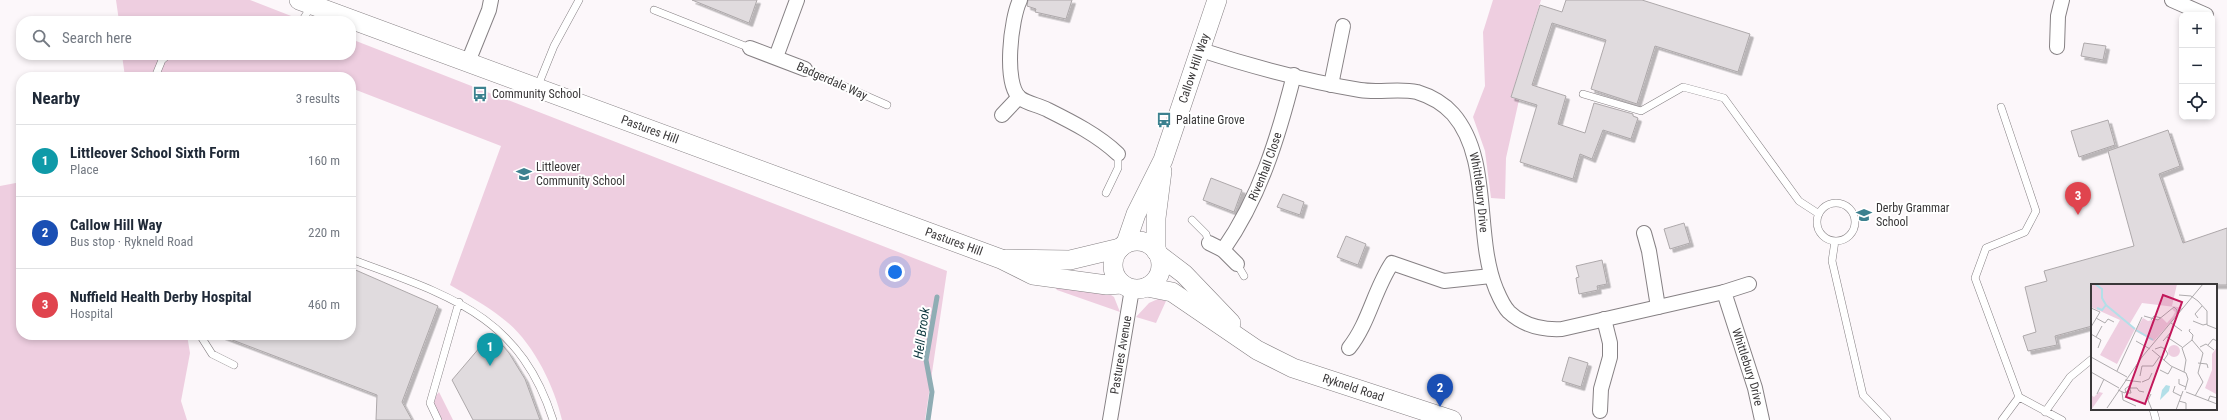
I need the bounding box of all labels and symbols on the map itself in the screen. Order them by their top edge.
street label: Callow Hill Way [1176,31,1212,105]
street label: Badgerdale Way [795,59,869,103]
bus stop icon: Community School [471,85,489,103]
place label: Community School [492,87,581,101]
bus stop icon: Palatine Grove [1155,111,1173,129]
street label: Pastures Hill [619,112,681,146]
place label: Palatine Grove [1176,113,1245,127]
street label: Rivenhall Close [1246,130,1285,203]
street label: Whittlebury Drive [1466,151,1491,233]
place label: Littleover Community School [536,160,625,188]
school or university icon: Littleover Community School [515,165,533,183]
pin: 3 [2065,182,2091,215]
place label: Derby Grammar School [1876,201,1950,229]
school or university icon: Derby Grammar School [1855,206,1873,224]
street label: Pastures Hill [923,225,985,259]
your location [885,262,905,282]
inset map [2091,284,2217,410]
water label: Hell Brook [910,306,933,360]
street label: Pastures Avenue [1107,314,1134,395]
street label: Whittlebury Drive [1729,327,1766,408]
pin: 1 [477,333,503,366]
street label: Rykneld Road [1321,371,1386,404]
pin: 2 [1427,374,1453,407]

